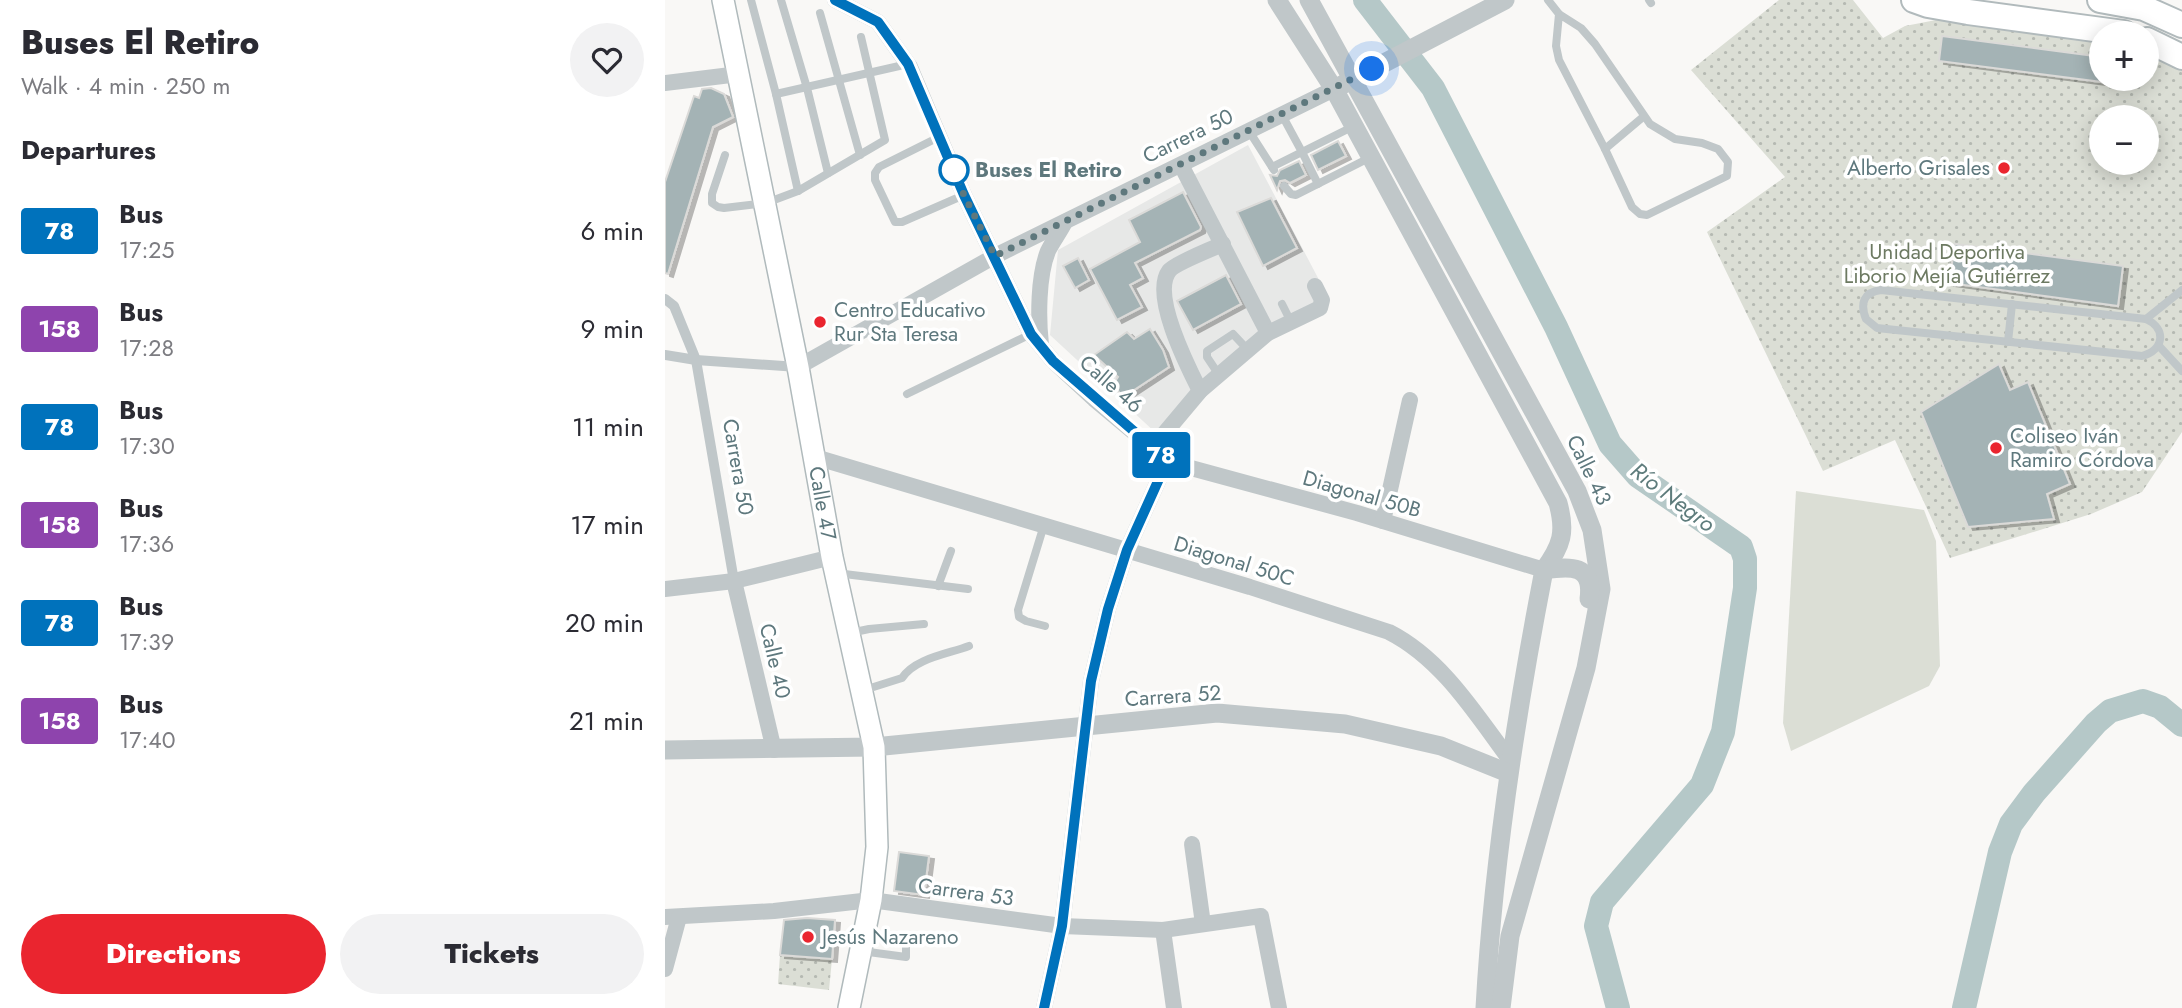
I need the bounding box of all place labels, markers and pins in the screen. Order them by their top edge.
place label: Alberto Grisales [1847,153,1990,183]
marker: Buses El Retiro [939,155,969,185]
place label: Buses El Retiro [975,155,1122,185]
marker: Alberto Grisales [1996,160,2012,176]
place label: Centro Educativo Rur Sta Teresa [834,295,986,349]
marker: Centro Educativo Rur Sta Teresa [812,314,828,330]
place label: Coliseo Iván Ramiro Córdova [2010,421,2154,475]
marker: Coliseo Iván Ramiro Córdova [1988,440,2004,456]
place label: Jesús Nazareno [819,922,958,952]
marker: Jesús Nazareno [800,929,816,945]

